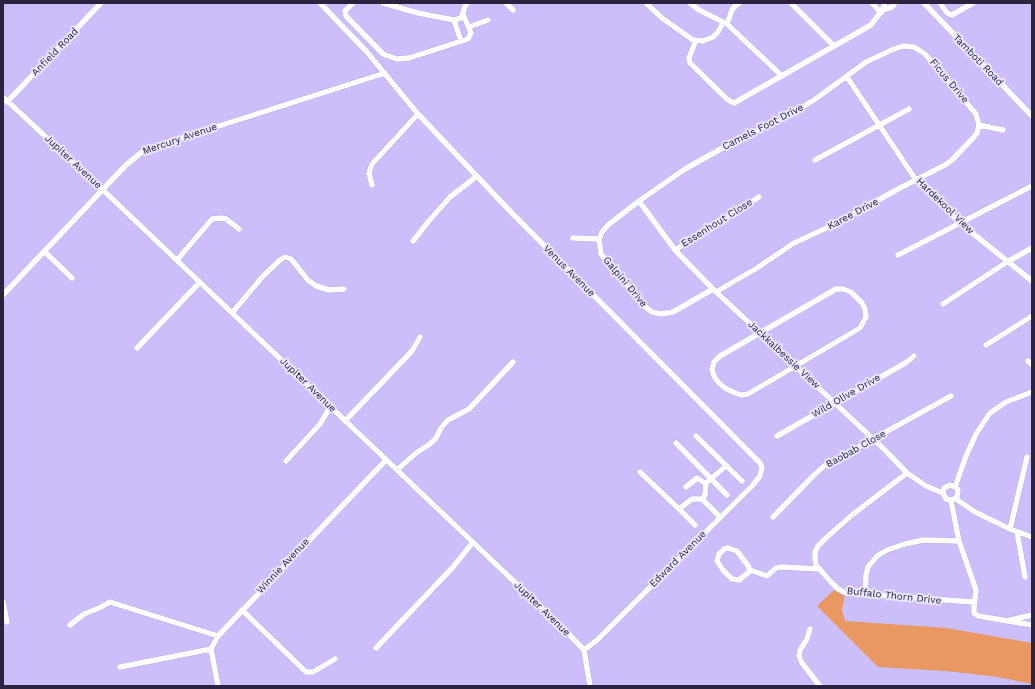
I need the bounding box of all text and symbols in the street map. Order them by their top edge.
street label: Anfield Road [29,25,81,79]
street label: Tamboti Road [950,32,1006,88]
street label: Ficus Drive [927,56,971,106]
street label: Camels Foot Drive [720,101,806,153]
street label: Mercury Avenue [141,121,219,157]
street label: Jupiter Avenue [42,133,104,191]
street label: Hardekool View [913,175,977,237]
street label: Essenhout Close [679,196,755,250]
street label: Karee Drive [826,196,880,232]
street label: Venus Avenue [541,243,597,299]
street label: Galpini Drive [600,254,650,310]
street label: Jackkalbessie View [745,318,823,392]
street label: Jupiter Avenue [277,355,339,415]
street label: Wild Olive Drive [809,371,883,421]
street label: Baobab Close [824,428,888,470]
street label: Edward Avenue [647,528,709,590]
street label: Winnie Avenue [254,536,312,596]
street label: Jupiter Avenue [511,579,573,639]
street label: Buffalo Thorn Drive [846,585,942,607]

